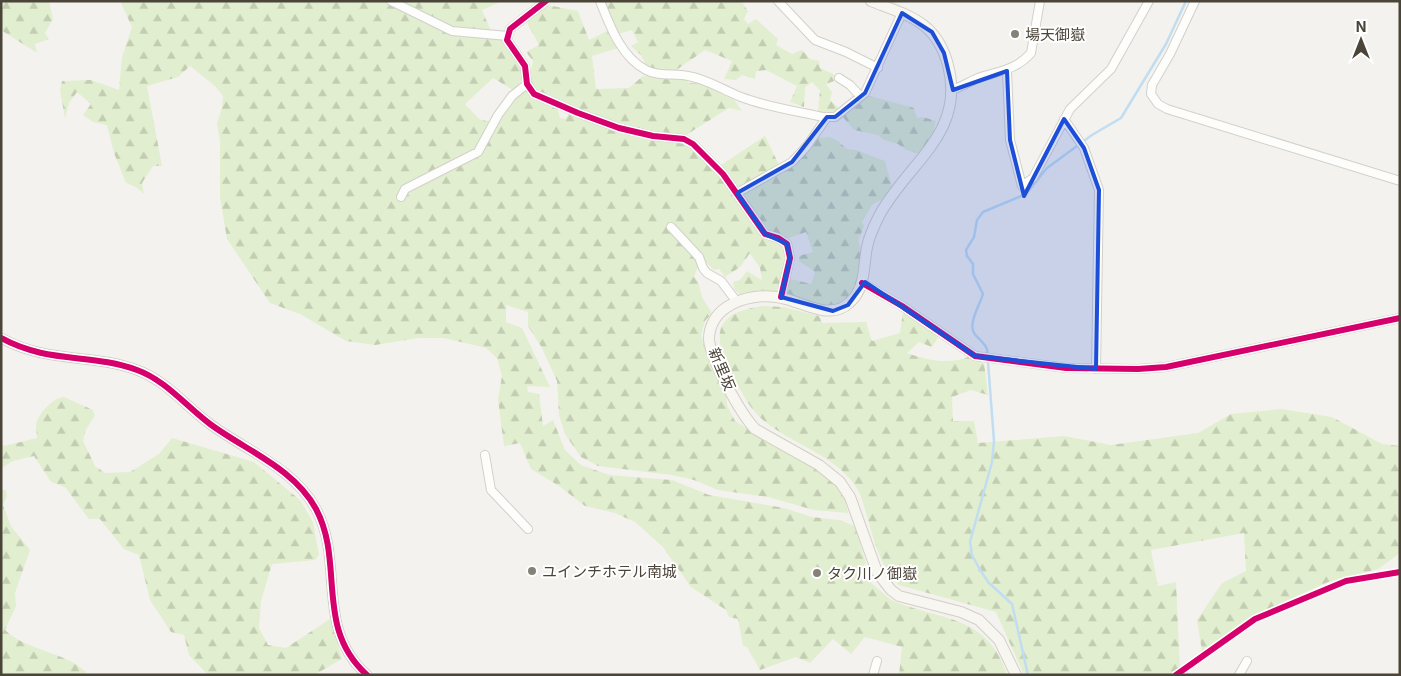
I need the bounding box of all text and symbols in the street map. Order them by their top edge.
north arrow [1336,15,1386,65]
text: N [1356,18,1366,35]
place label: 場天御嶽 [1025,25,1085,44]
marker: 場天御嶽 [1009,28,1021,40]
street label: 新里坂 [704,345,740,393]
place label: ユインチホテル南城 [542,562,677,581]
place label: タク川ノ御嶽 [827,564,917,583]
marker: ユインチホテル南城 [526,565,538,577]
marker: タク川ノ御嶽 [811,567,823,579]

